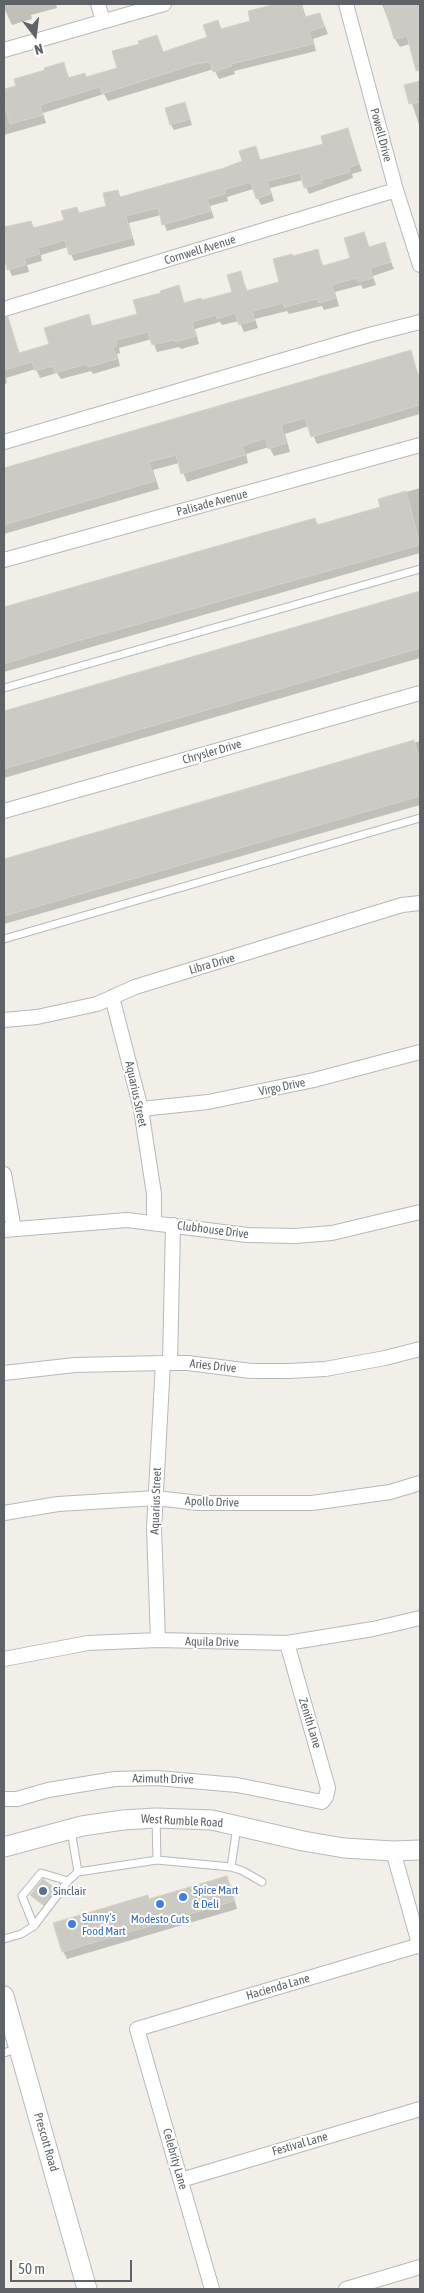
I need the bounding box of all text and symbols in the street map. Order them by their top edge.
north arrow [10,10,60,60]
text: N [33,41,45,58]
street label: Powell Drive [367,107,395,163]
street label: Cornwell Avenue [162,232,238,268]
street label: Palisade Avenue [175,487,249,519]
street label: Chrysler Drive [181,737,243,767]
street label: Libra Drive [187,951,237,977]
street label: Aquarius Street [122,1060,150,1128]
street label: Virgo Drive [257,1075,307,1099]
street label: Clubhouse Drive [176,1218,250,1242]
street label: Aries Drive [189,1356,237,1376]
street label: Aquarius Street [148,1467,164,1535]
street label: Apollo Drive [185,1494,239,1510]
street label: Aquila Drive [185,1634,239,1650]
street label: Zenith Lane [296,1696,324,1750]
street label: Azimuth Drive [132,1771,194,1787]
street label: West Rumble Road [141,1812,223,1830]
place label: Spice Mart & Deli [193,1883,239,1911]
place label: Sinclair [53,1884,86,1898]
marker: Sinclair [37,1885,49,1897]
marker: Spice Mart & Deli [177,1891,189,1903]
marker: Modesto Cuts [154,1898,166,1910]
place label: Sunny's Food Mart [82,1910,126,1938]
place label: Modesto Cuts [131,1912,189,1926]
marker: Sunny's Food Mart [66,1918,78,1930]
street label: Hacienda Lane [245,1971,311,2003]
street label: Prescott Road [31,2111,61,2173]
street label: Celebrity Lane [159,2127,191,2191]
street label: Festival Lane [271,2129,329,2159]
scale bar [12,2250,135,2282]
text: 50 m [18,2260,45,2277]

